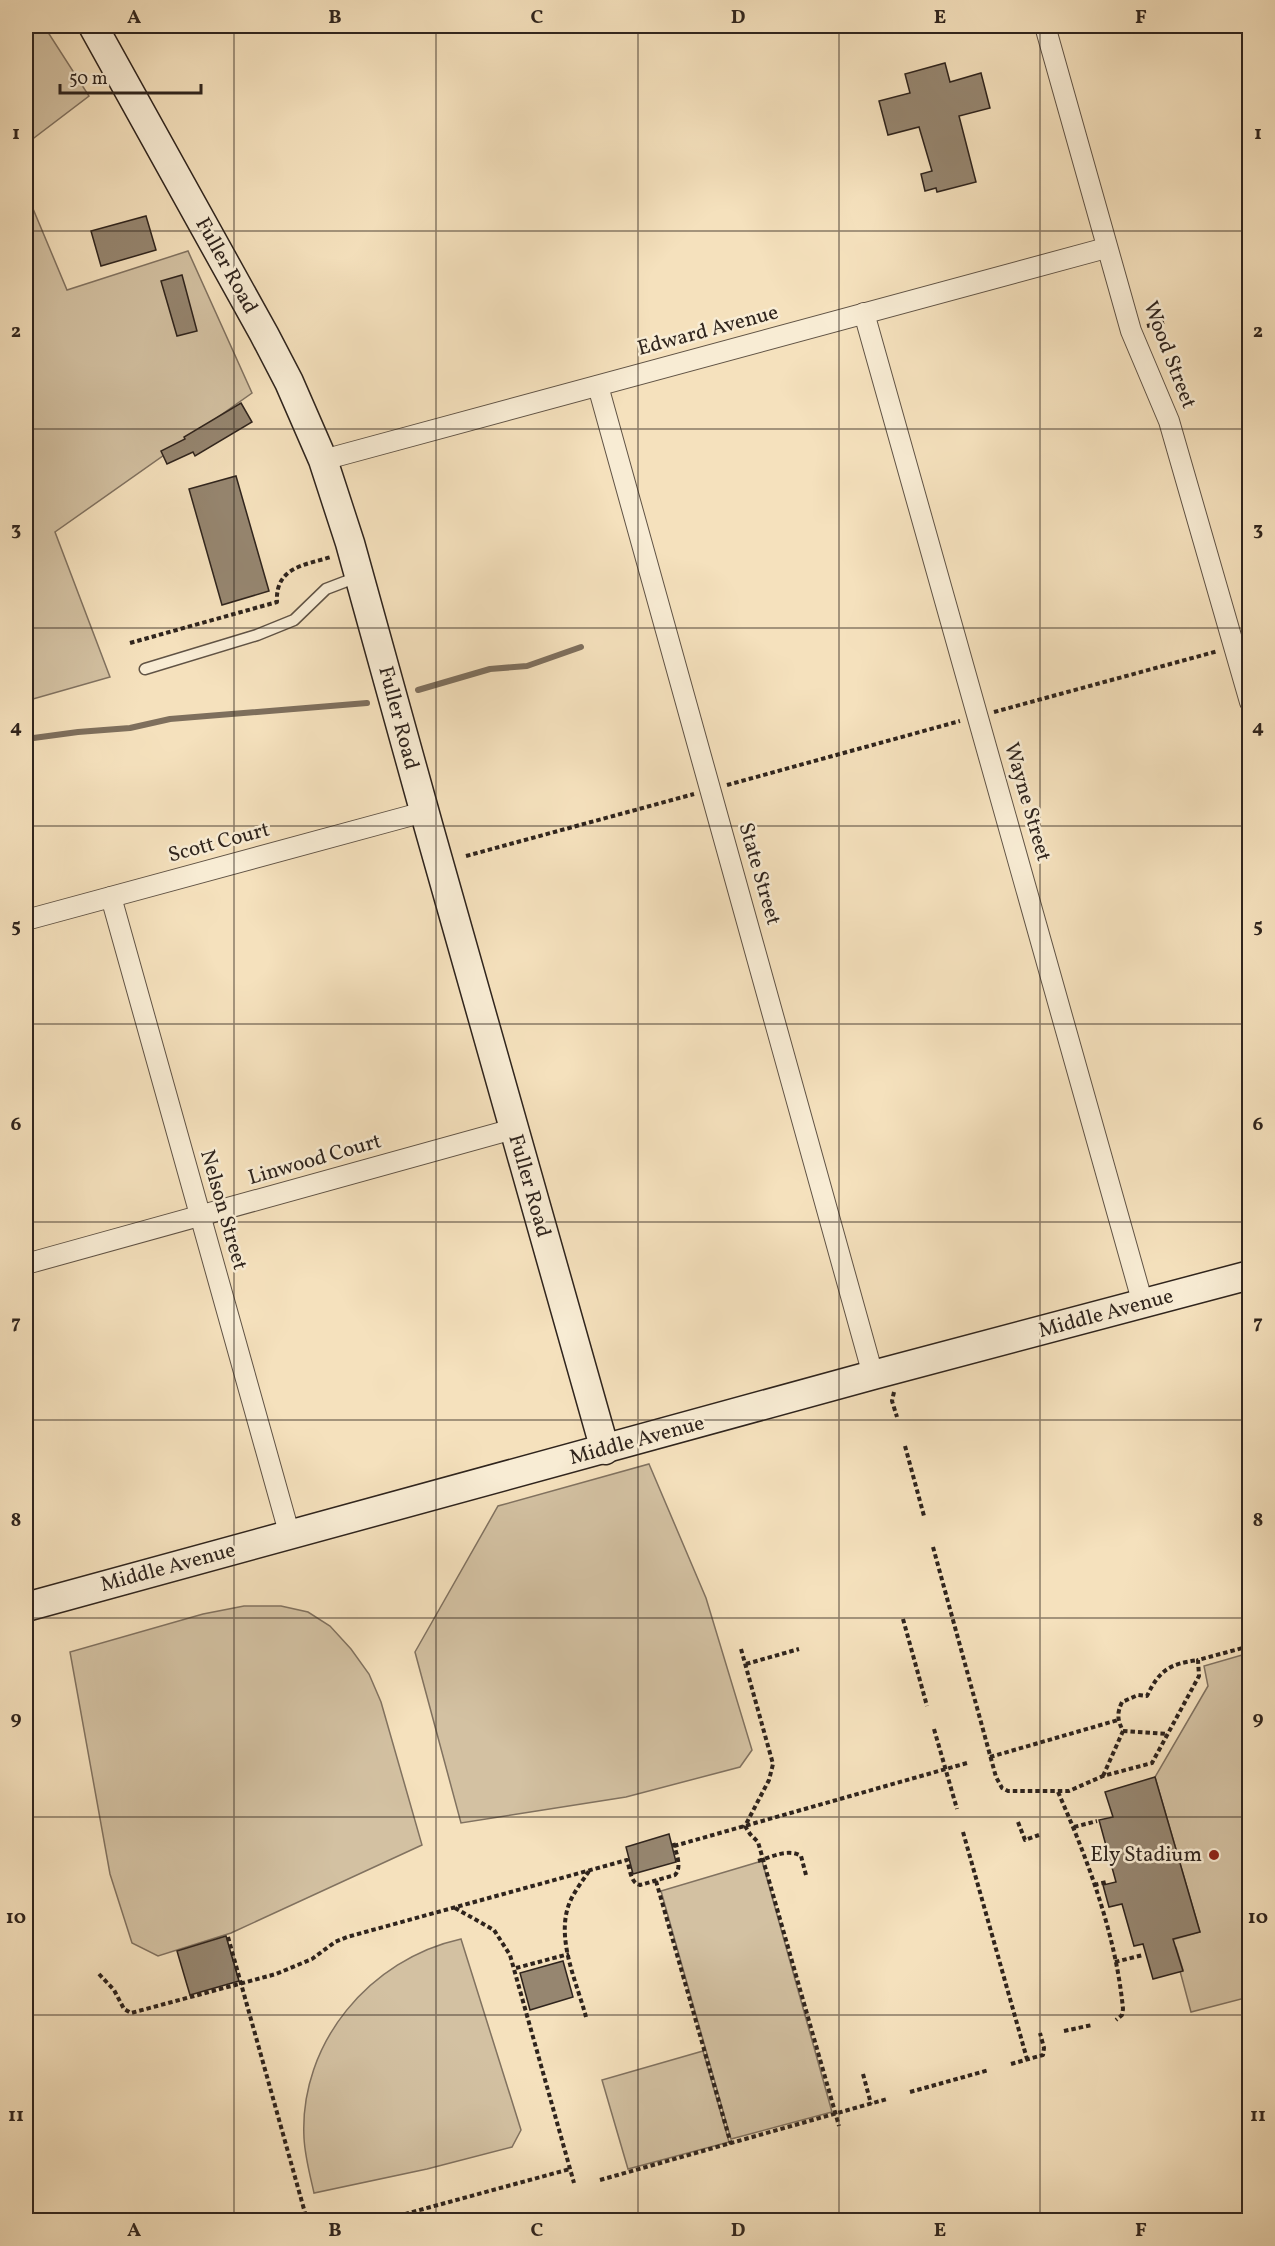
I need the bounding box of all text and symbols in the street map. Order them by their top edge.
text: A [127,4,141,32]
text: B [328,4,342,32]
text: C [531,4,544,32]
text: D [731,4,745,32]
text: E [934,4,946,32]
text: F [1135,4,1147,32]
scale bar [60,57,201,95]
text: 50 m [69,67,108,92]
text: 1 [12,120,20,148]
text: 1 [1254,120,1262,148]
street label: Fuller Road [188,213,264,319]
street label: Wood Street [1135,297,1203,413]
street label: Edward Avenue [634,298,782,364]
text: 2 [11,318,21,346]
text: 2 [1253,318,1263,346]
text: 3 [11,516,21,544]
text: 3 [1253,516,1263,544]
street label: Fuller Road [370,663,426,773]
text: 4 [10,714,22,742]
text: 4 [1252,714,1264,742]
street label: Wayne Street [996,739,1058,865]
street label: Scott Court [165,816,273,870]
street label: State Street [731,819,787,929]
text: 5 [11,913,21,941]
text: 5 [1253,913,1263,941]
text: 6 [11,1111,22,1139]
text: 6 [1253,1111,1264,1139]
street label: Linwood Court [245,1127,385,1193]
street label: Fuller Road [500,1131,558,1241]
street label: Nelson Street [192,1147,254,1273]
street label: Middle Avenue [1035,1282,1177,1346]
text: 7 [11,1309,21,1337]
text: 7 [1253,1309,1263,1337]
street label: Middle Avenue [566,1409,708,1473]
text: 8 [11,1507,21,1535]
text: 8 [1253,1507,1263,1535]
street label: Middle Avenue [97,1536,239,1600]
text: 9 [10,1705,22,1733]
text: 9 [1252,1705,1264,1733]
place label: Ely Stadium [1090,1841,1202,1870]
marker: Ely Stadium [1207,1848,1221,1862]
text: 10 [6,1904,26,1932]
text: 10 [1248,1904,1268,1932]
text: 11 [8,2102,24,2130]
text: 11 [1250,2102,1266,2130]
text: A [127,2217,141,2245]
text: B [328,2217,342,2245]
text: C [531,2217,544,2245]
text: D [731,2217,745,2245]
text: E [934,2217,946,2245]
text: F [1135,2217,1147,2245]

